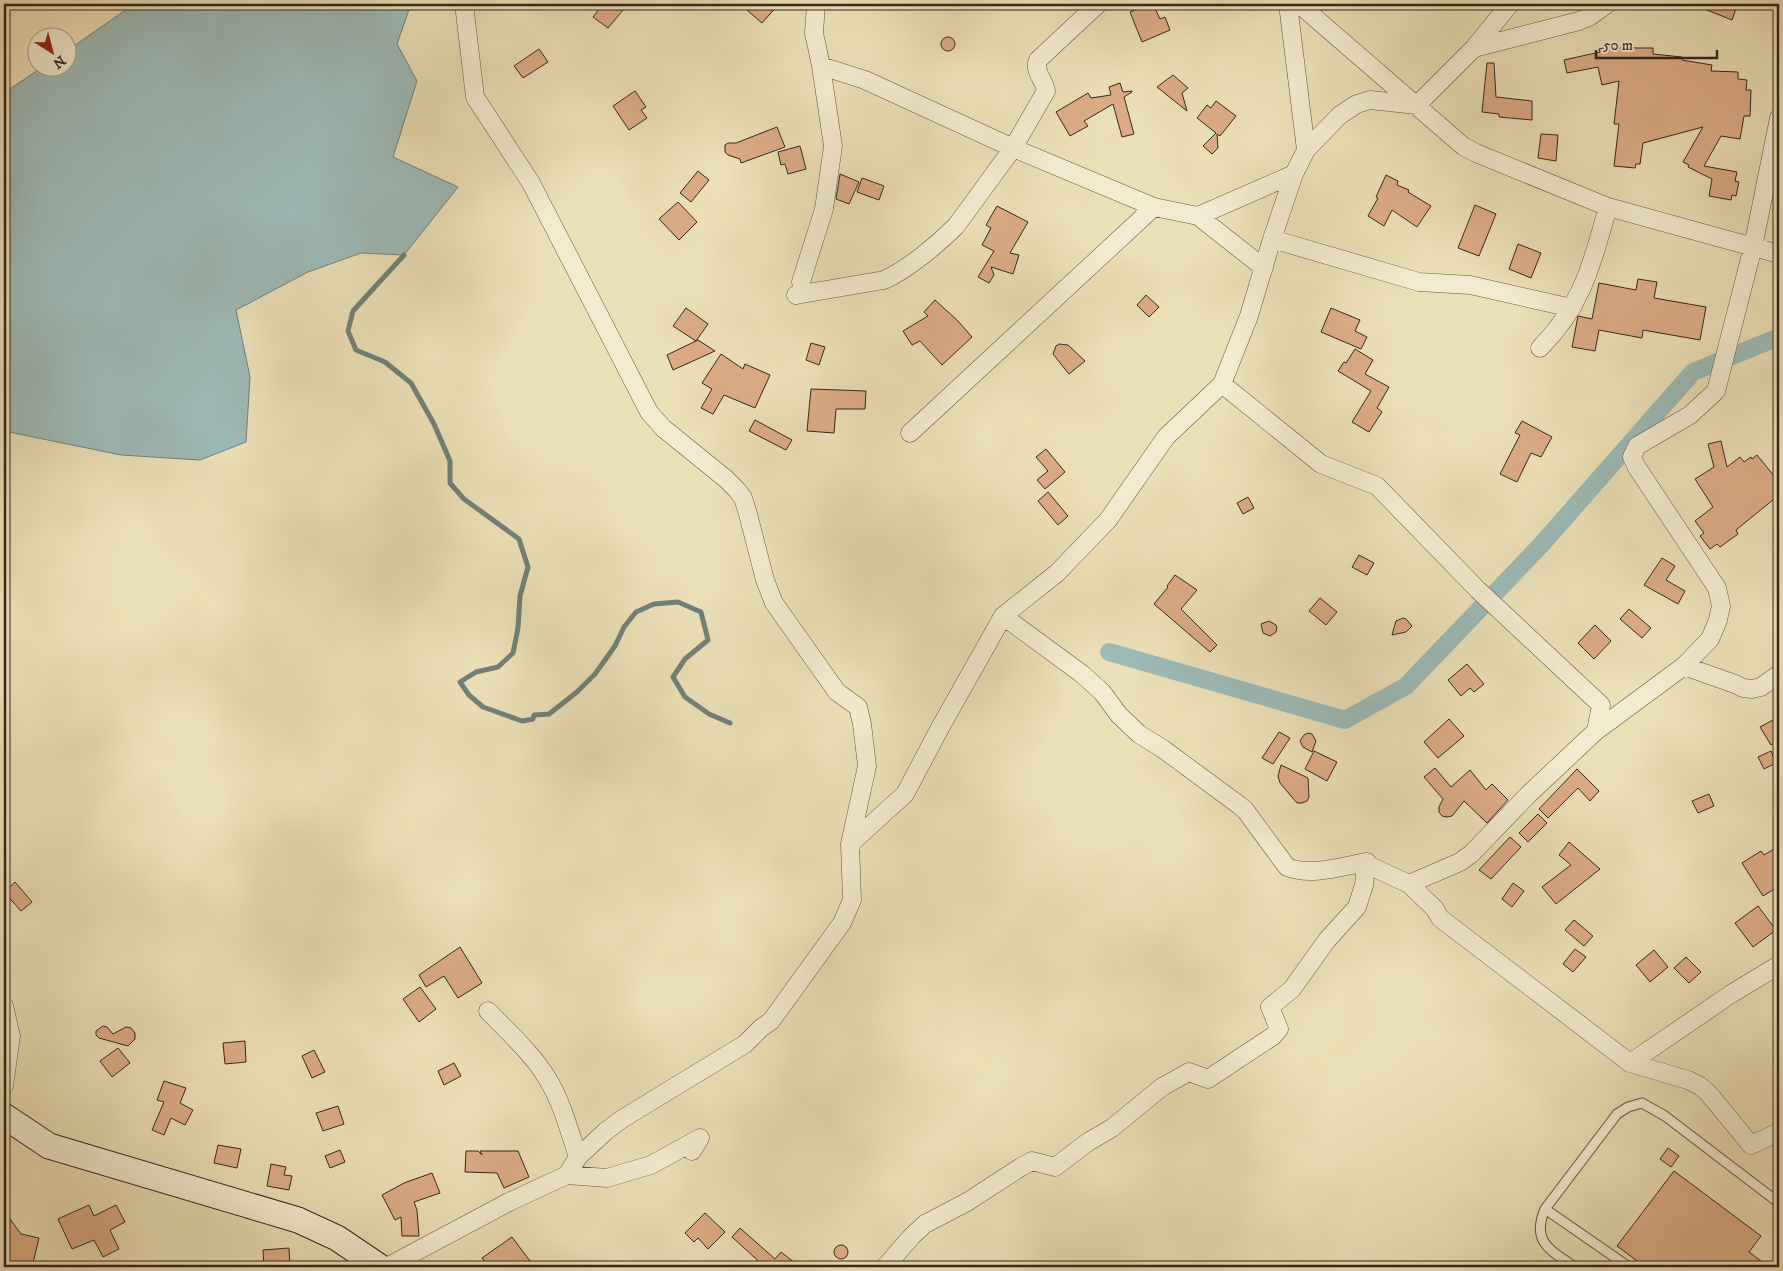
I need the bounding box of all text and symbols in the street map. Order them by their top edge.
north arrow [28,28,78,78]
scale bar [1596,28,1717,60]
text: 50 m [1603,36,1633,55]
text: N [49,51,69,73]

